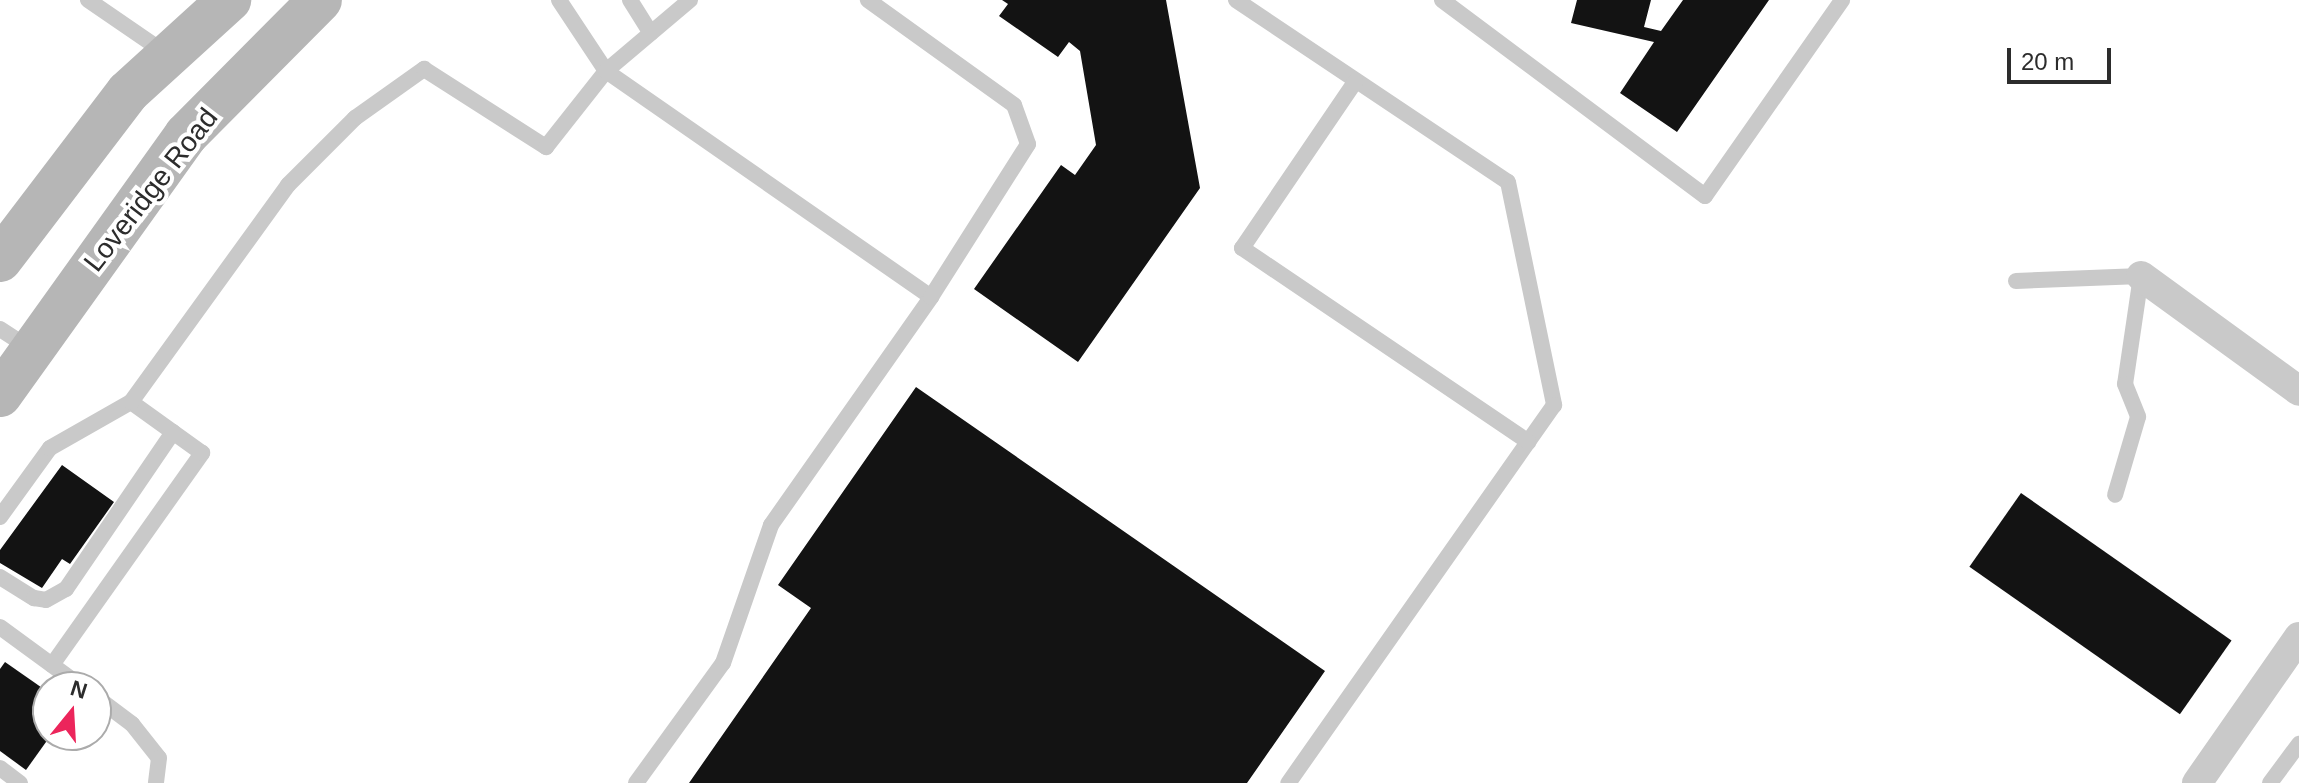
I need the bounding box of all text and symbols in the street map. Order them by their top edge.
scale bar [2011,32,2115,82]
text: 20 m [2021,48,2074,75]
street label: Loveridge Road [77,102,225,278]
north arrow [32,671,112,751]
text: N [68,675,90,704]

